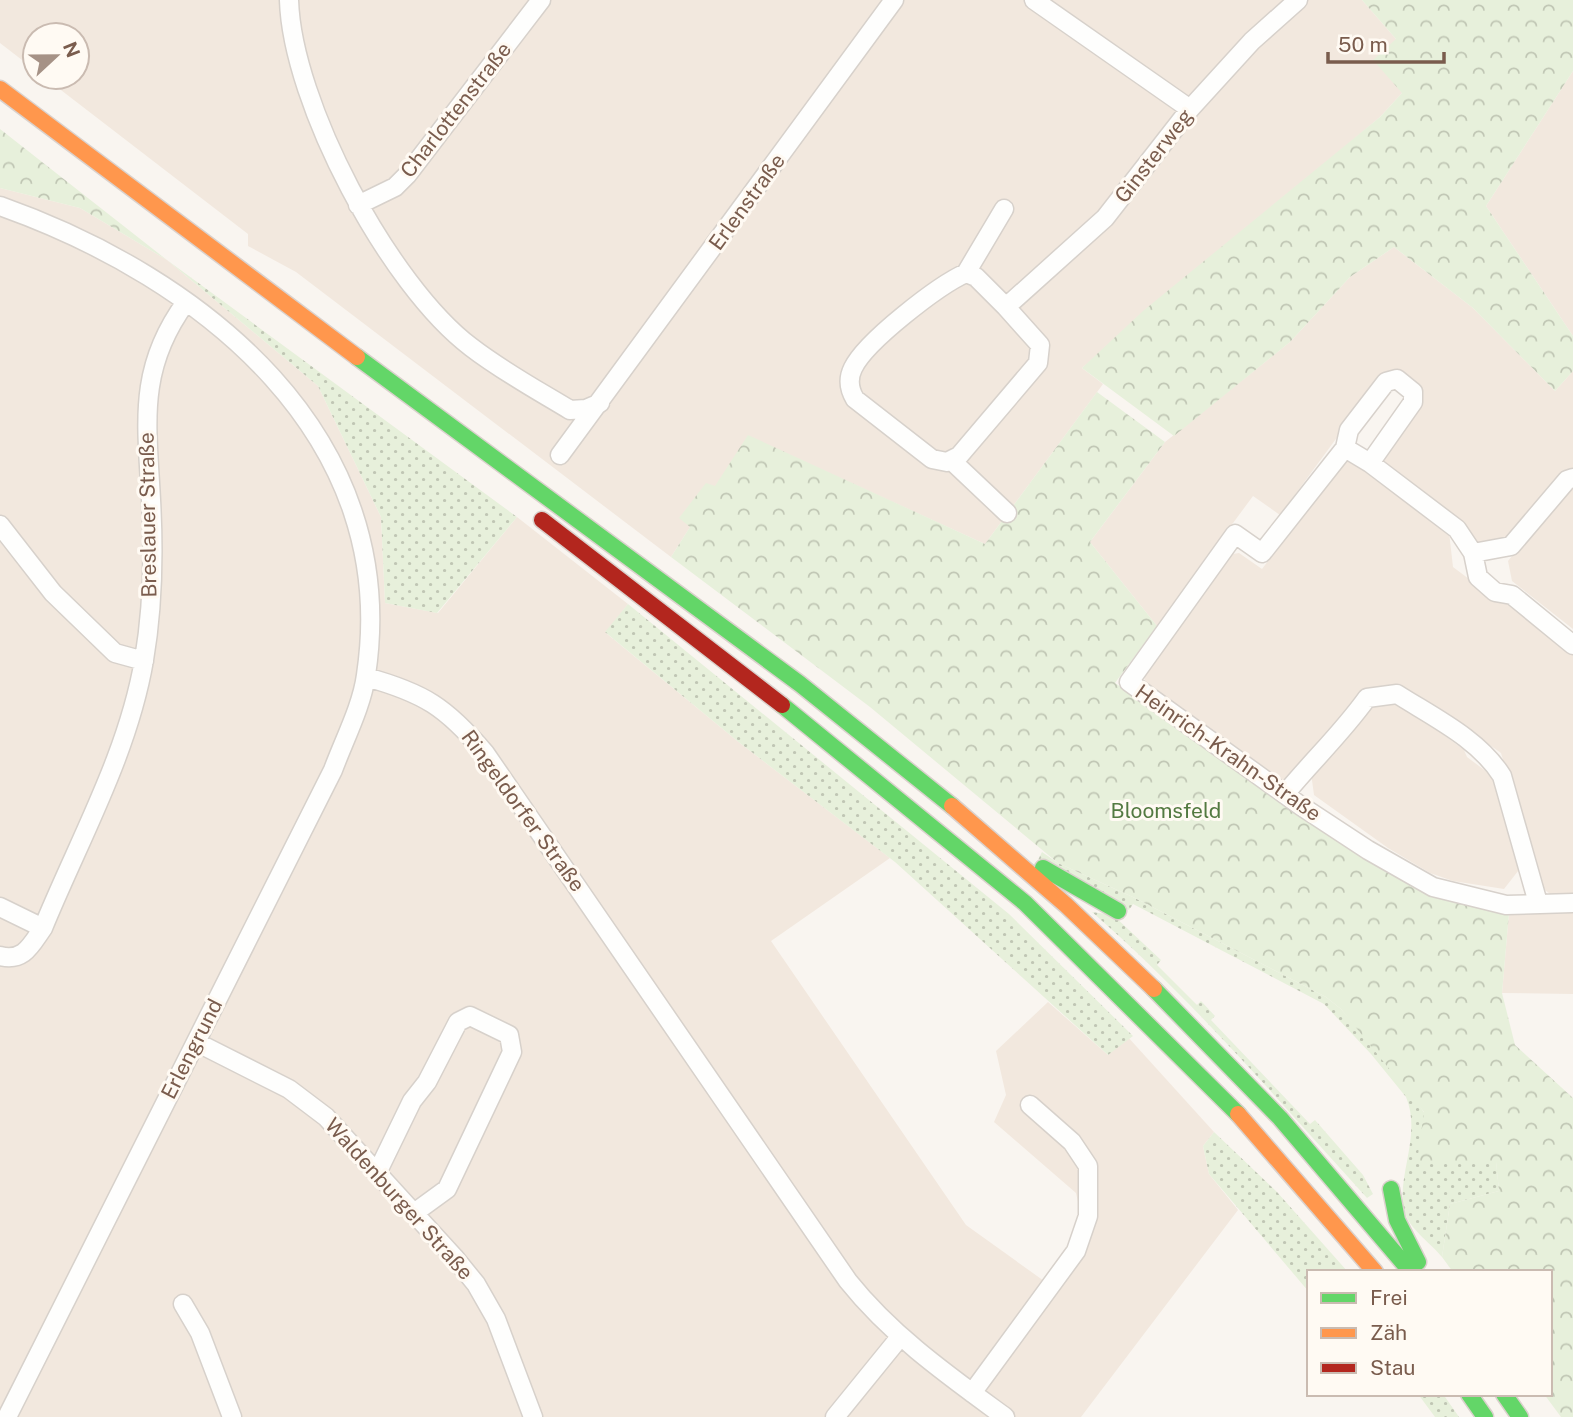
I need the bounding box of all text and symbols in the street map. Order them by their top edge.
north arrow [21,21,91,91]
scale bar [1328,21,1444,65]
text: 50 m [1338,32,1388,57]
street label: Charlottenstraße [395,37,516,182]
text: N [59,39,85,61]
street label: Ginsterweg [1109,104,1198,208]
street label: Erlenstraße [703,149,790,255]
street label: Breslauer Straße [134,432,161,598]
street label: Heinrich-Krahn-Straße [1131,679,1326,826]
street label: Ringeldorfer Straße [456,725,590,896]
park label: Bloomsfeld [1111,798,1221,823]
street label: Erlengrund [156,995,227,1103]
street label: Waldenburger Straße [320,1113,479,1285]
legend [1307,1270,1552,1396]
text: Frei [1370,1285,1408,1310]
text: Zäh [1370,1320,1407,1345]
text: Stau [1370,1355,1416,1380]

